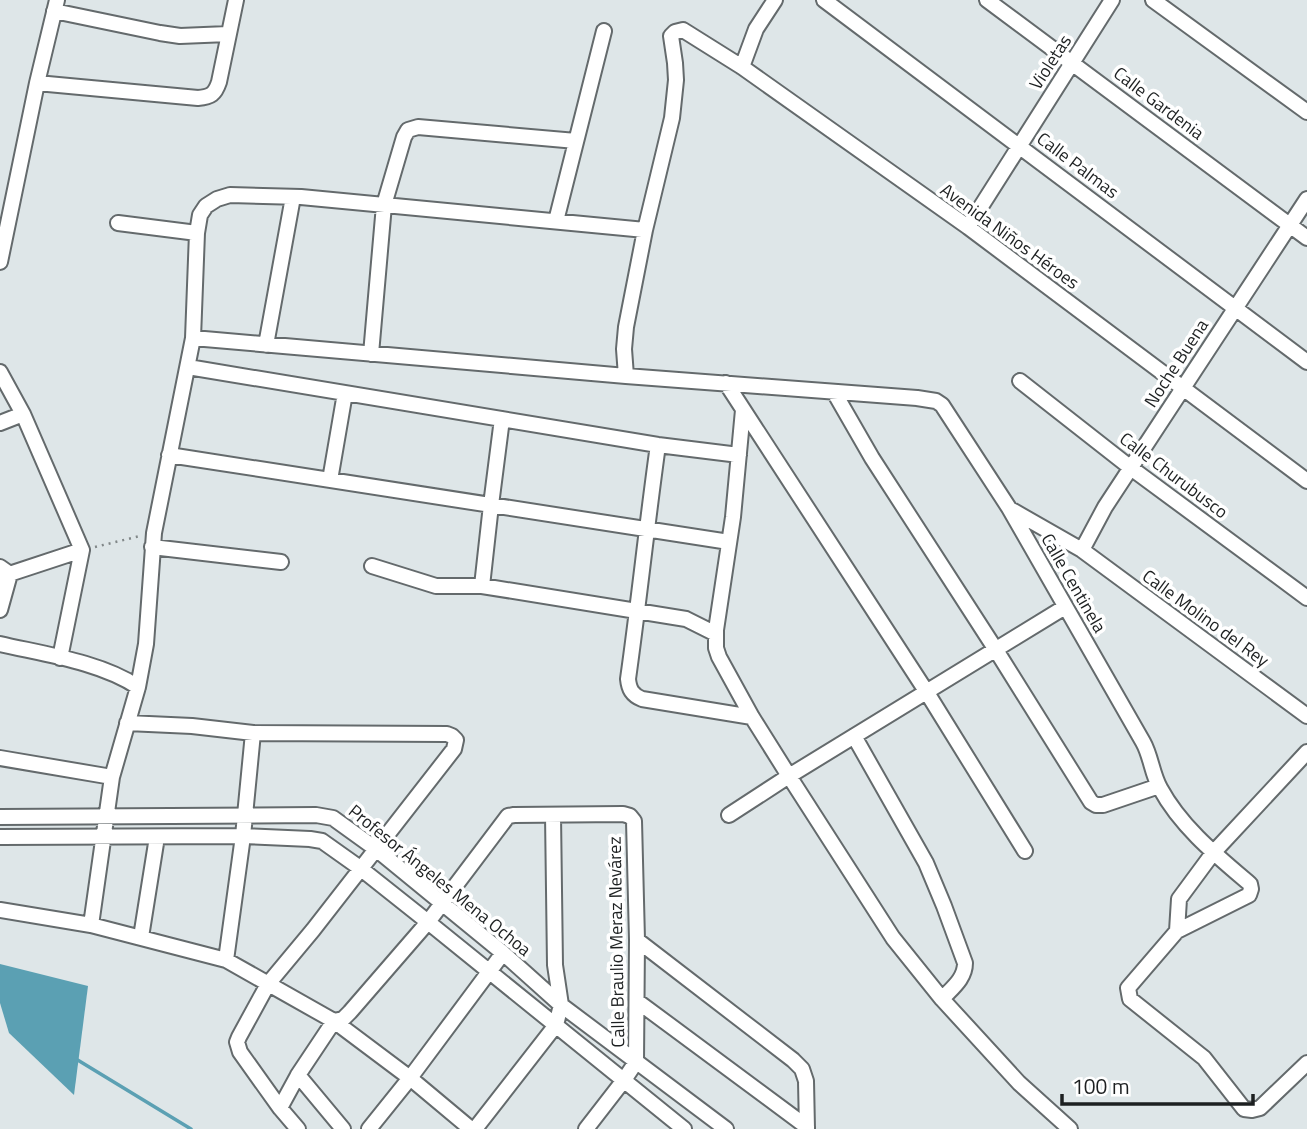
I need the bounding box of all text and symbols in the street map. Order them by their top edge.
street label: Violetas [1022,29,1078,95]
street label: Calle Gardenia [1108,60,1210,146]
street label: Calle Palmas [1031,125,1125,205]
street label: Avenida Niños Héroes [935,176,1085,296]
street label: Noche Buena [1137,313,1215,413]
street label: Calle Churubusco [1114,425,1234,525]
street label: Calle Centinela [1035,528,1113,638]
street label: Calle Molino del Rey [1137,563,1275,674]
street label: Profesor Ángeles Mena Ochoa [343,798,537,962]
street label: Calle Braulio Meraz Nevárez [601,836,631,1048]
scale bar [1062,1062,1253,1106]
text: 100 m [1072,1070,1129,1102]

